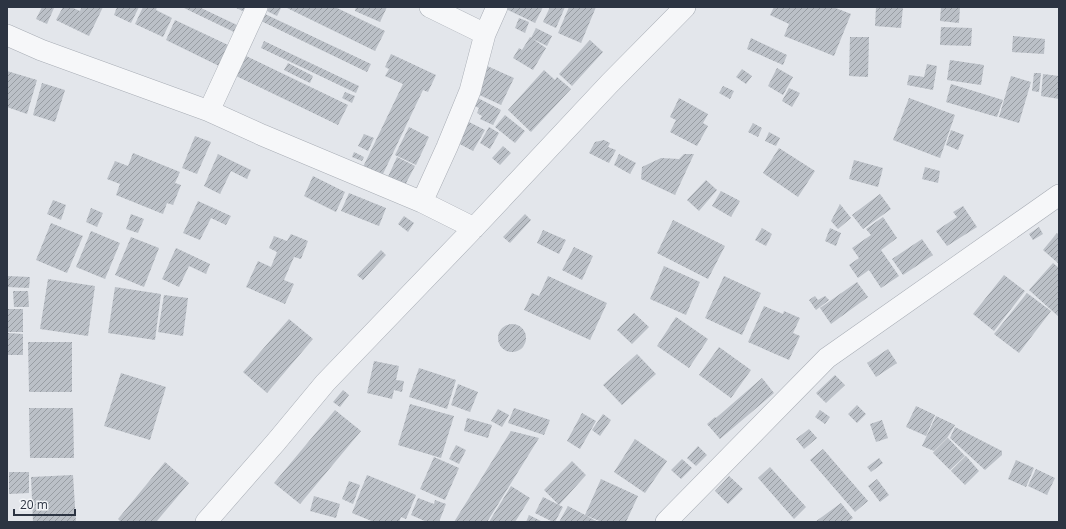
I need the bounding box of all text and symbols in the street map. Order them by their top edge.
scale bar [14,491,75,517]
text: 20 m [20,496,48,513]

